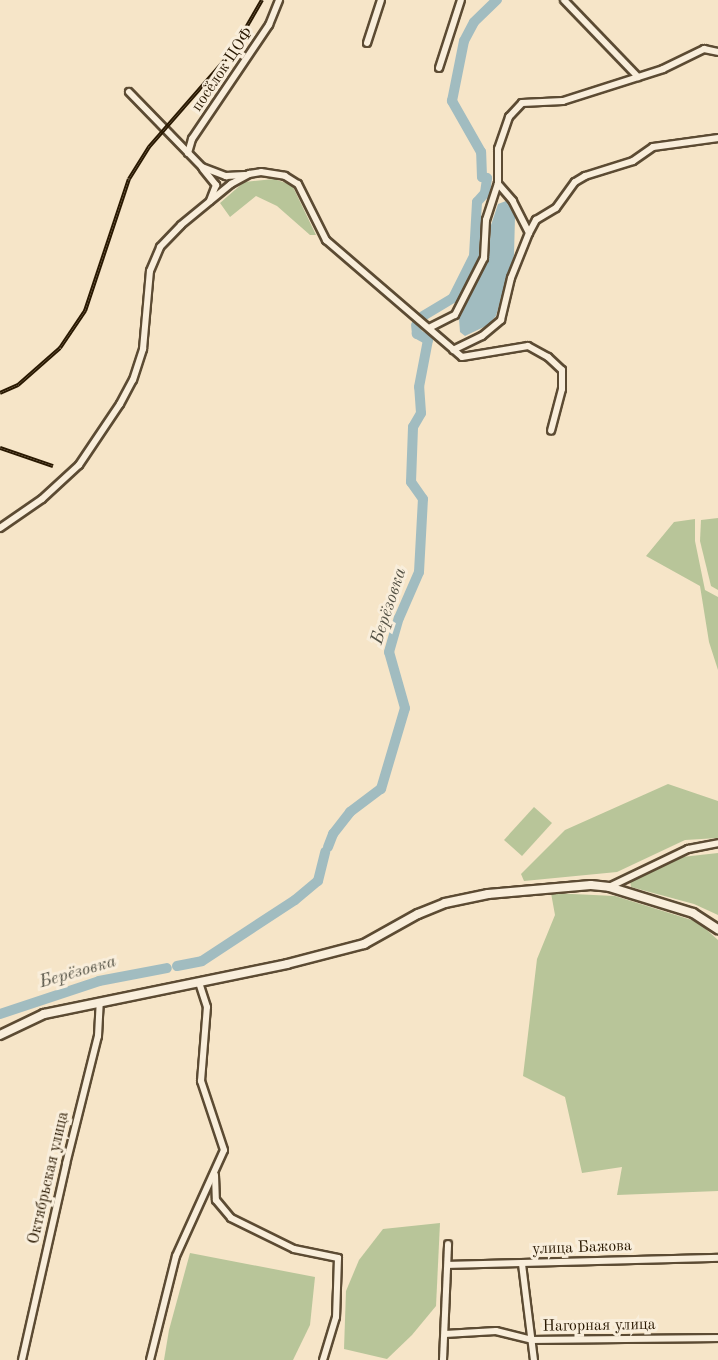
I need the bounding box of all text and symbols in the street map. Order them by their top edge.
street label: посёлок ЦОФ [188,24,258,116]
water label: Берёзовка [367,565,411,647]
water label: Берёзовка [37,951,119,993]
street label: Октябрьская улица [24,1110,74,1246]
street label: улица Бажова [532,1237,632,1259]
street label: Нагорная улица [542,1315,656,1337]

